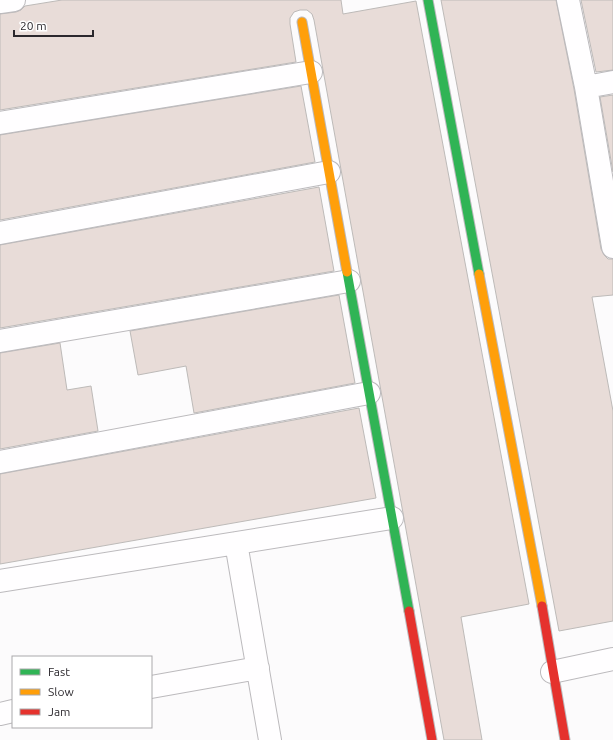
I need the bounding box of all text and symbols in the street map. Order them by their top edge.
scale bar [14,12,93,38]
text: 20 m [20,19,47,32]
legend [12,656,152,728]
text: Fast [48,665,70,678]
text: Slow [48,685,74,698]
text: Jam [48,705,70,718]

